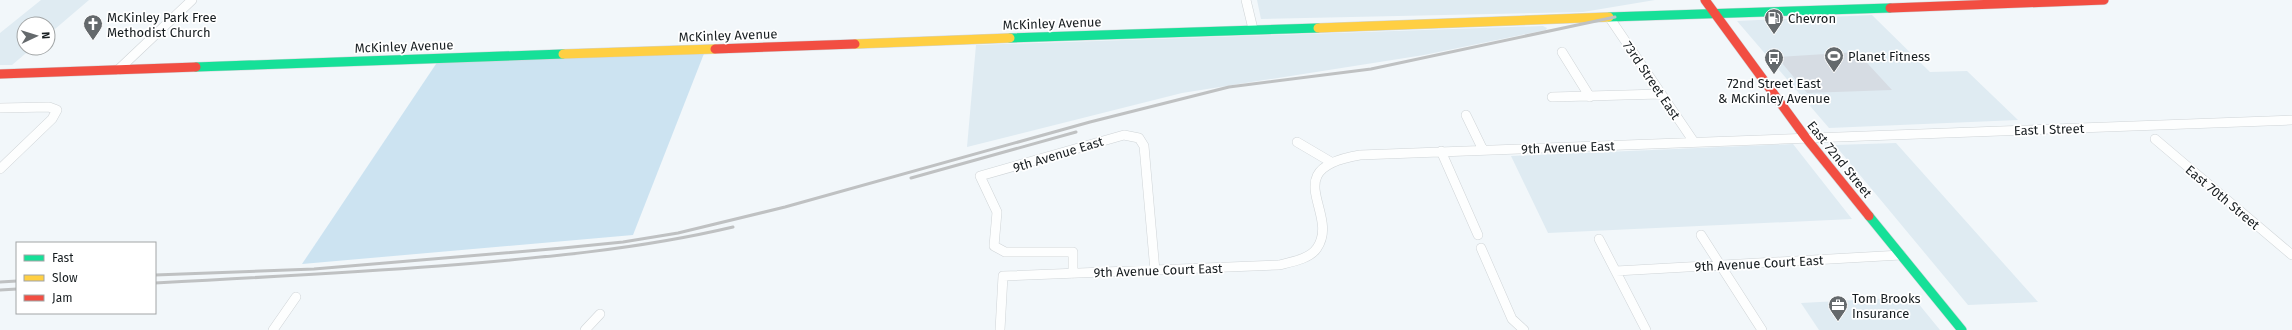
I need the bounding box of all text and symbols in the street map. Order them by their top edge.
fuel station icon: Chevron [1763,7,1785,35]
place label: McKinley Park Free Methodist Church [107,10,217,40]
place label: Chevron [1788,11,1836,26]
church icon: McKinley Park Free Methodist Church [82,13,104,41]
street label: McKinley Avenue [1002,14,1102,33]
north arrow [16,16,56,56]
street label: McKinley Avenue [678,26,778,45]
text: N [39,31,52,39]
street label: McKinley Avenue [354,37,454,56]
street label: 73rd Street East [1620,38,1683,123]
sports icon: Planet Fitness [1823,45,1845,73]
bus stop icon: 72nd Street East & McKinley Avenue [1763,47,1785,75]
place label: Planet Fitness [1848,49,1930,64]
place label: 72nd Street East & McKinley Avenue [1718,76,1830,106]
street label: East 72nd Street [1804,118,1875,201]
street label: East I Street [2014,121,2085,138]
street label: 9th Avenue East [1011,134,1105,175]
street label: 9th Avenue East [1521,138,1615,157]
street label: East 70th Street [2183,162,2263,233]
legend [16,242,156,314]
text: Fast [52,251,74,265]
street label: 9th Avenue Court East [1694,253,1824,274]
street label: 9th Avenue Court East [1093,261,1223,280]
text: Slow [52,271,78,285]
text: Jam [52,291,72,305]
place label: Tom Brooks Insurance [1852,291,1921,321]
office icon: Tom Brooks Insurance [1827,294,1849,322]

